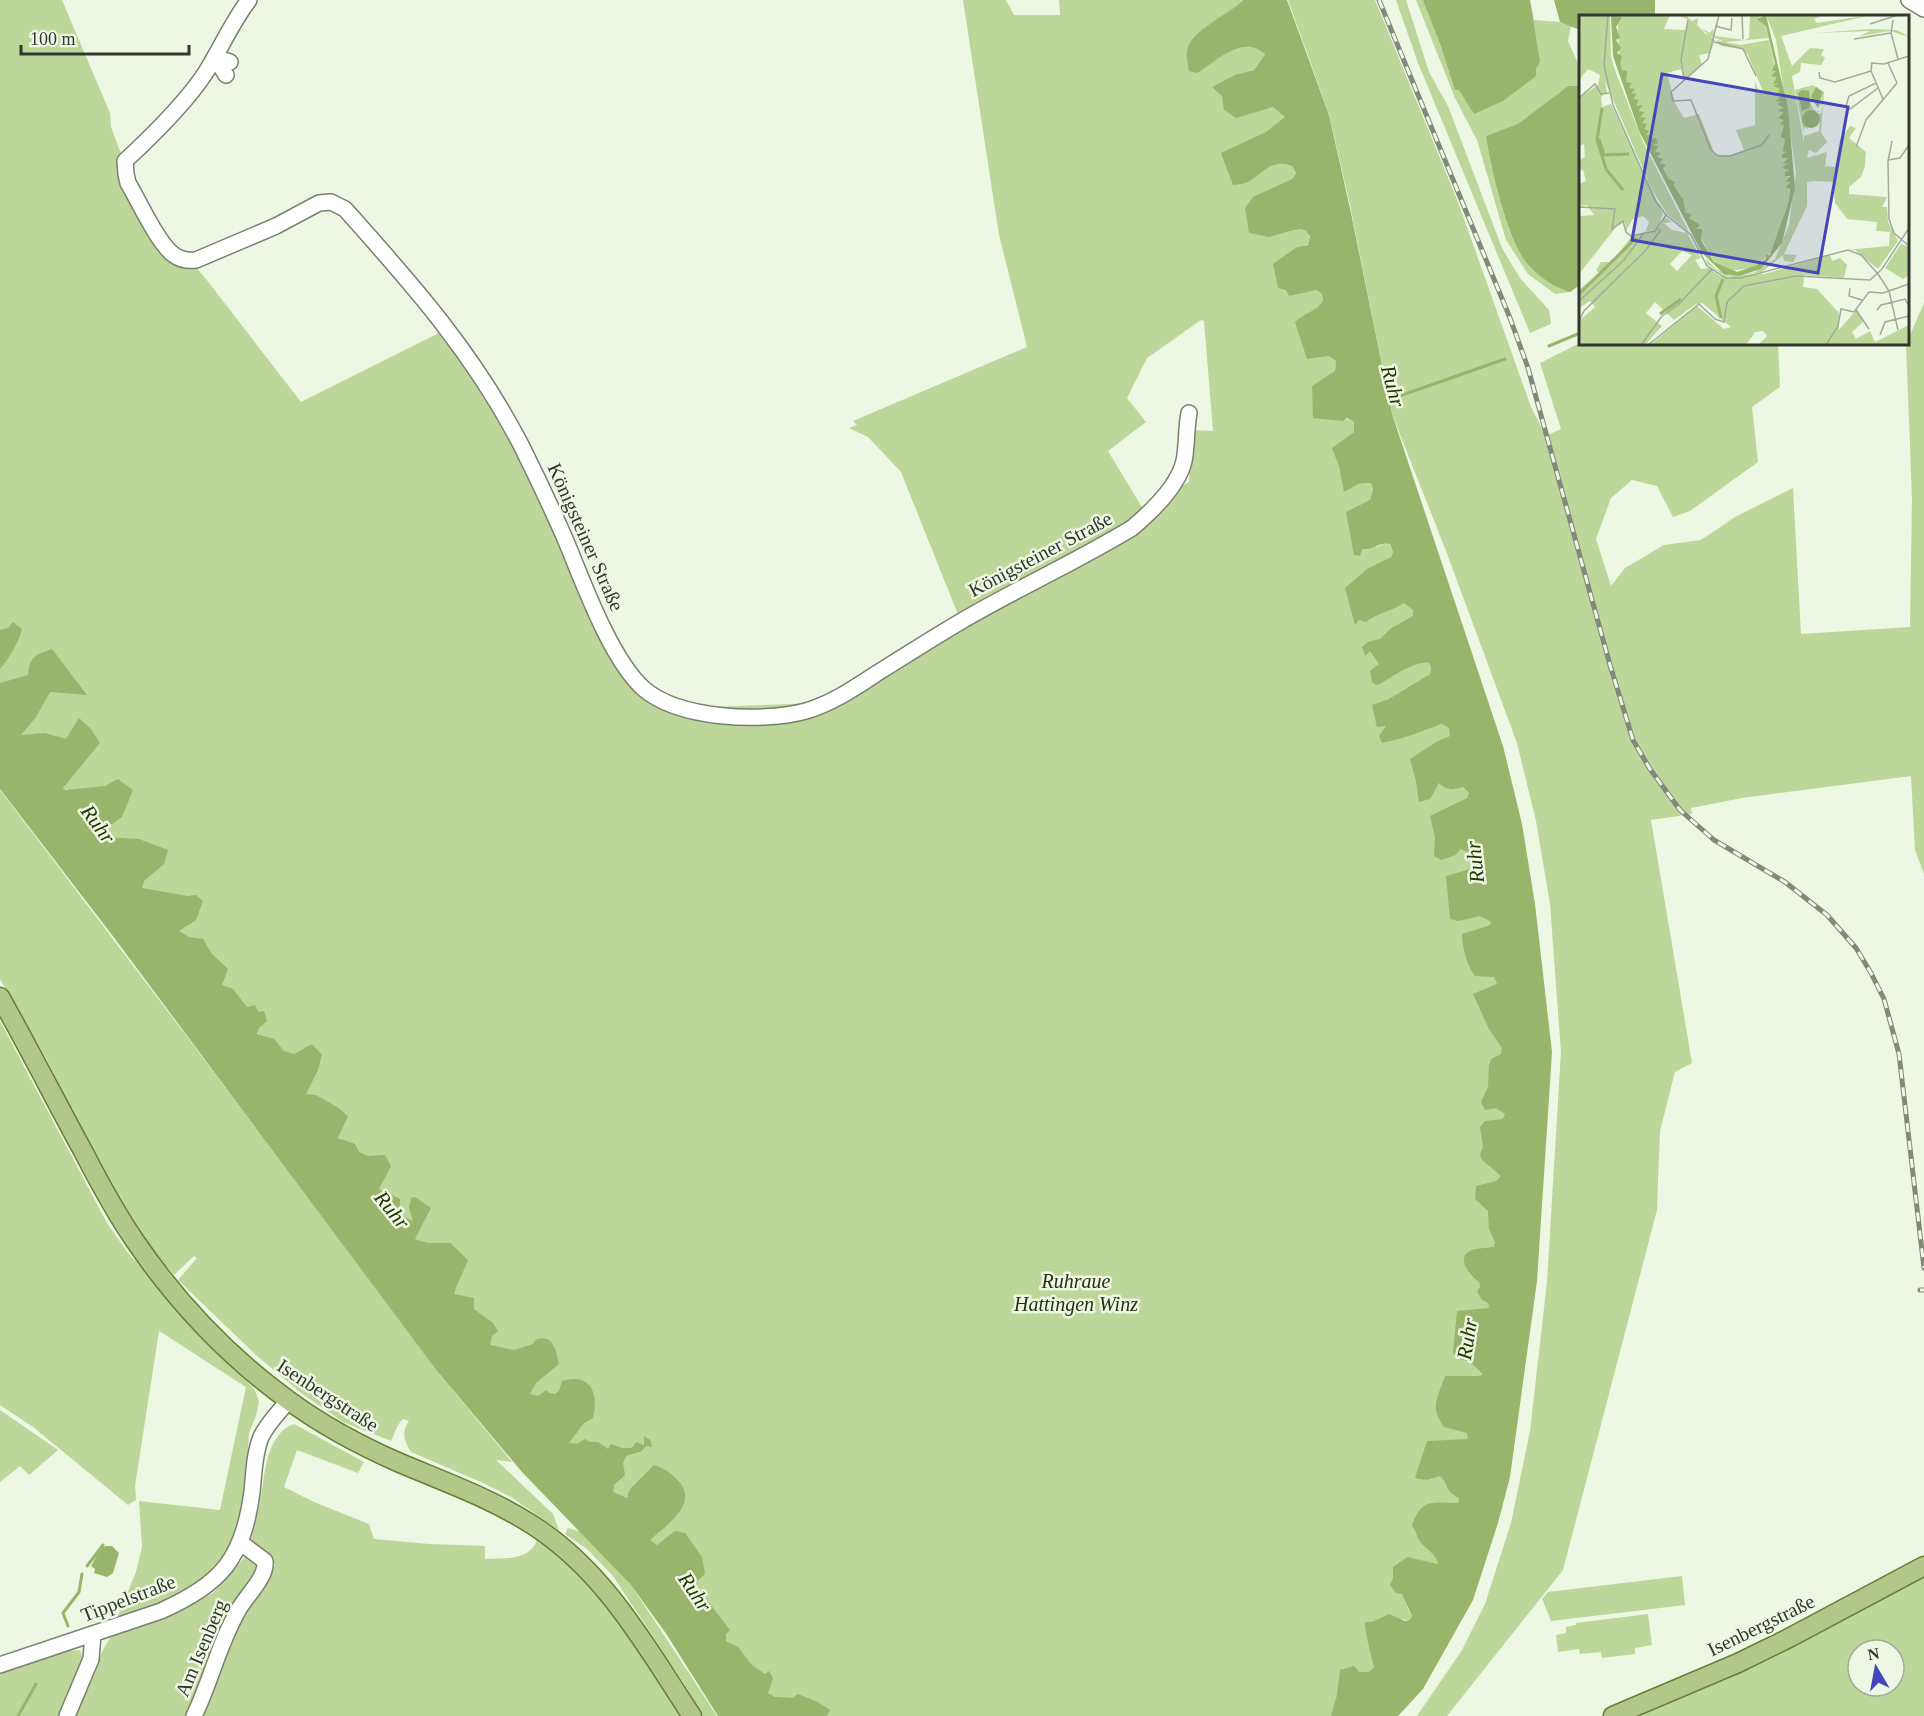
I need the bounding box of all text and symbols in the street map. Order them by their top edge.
inset map [1579,15,1909,345]
scale bar [21,18,189,56]
text: 100 m [30,29,76,49]
water label: Ruhr [1376,362,1410,410]
street label: Königsteiner Straße [543,460,629,615]
street label: Königsteiner Straße [964,507,1116,602]
water label: Ruhr [75,799,121,849]
water label: Ruhr [1461,839,1489,885]
water label: Ruhr [369,1185,415,1235]
park label: Ruhraue Hattingen Winz [1013,1270,1138,1316]
water label: Ruhr [1452,1316,1482,1363]
street label: Isenbergstraße [273,1354,383,1437]
water label: Ruhr [673,1567,717,1617]
street label: Tippelstraße [78,1570,179,1627]
street label: Isenbergstraße [1704,1590,1819,1661]
street label: Am Isenberg [171,1596,232,1700]
north arrow [1846,1638,1906,1698]
text: N [1866,1644,1881,1663]

